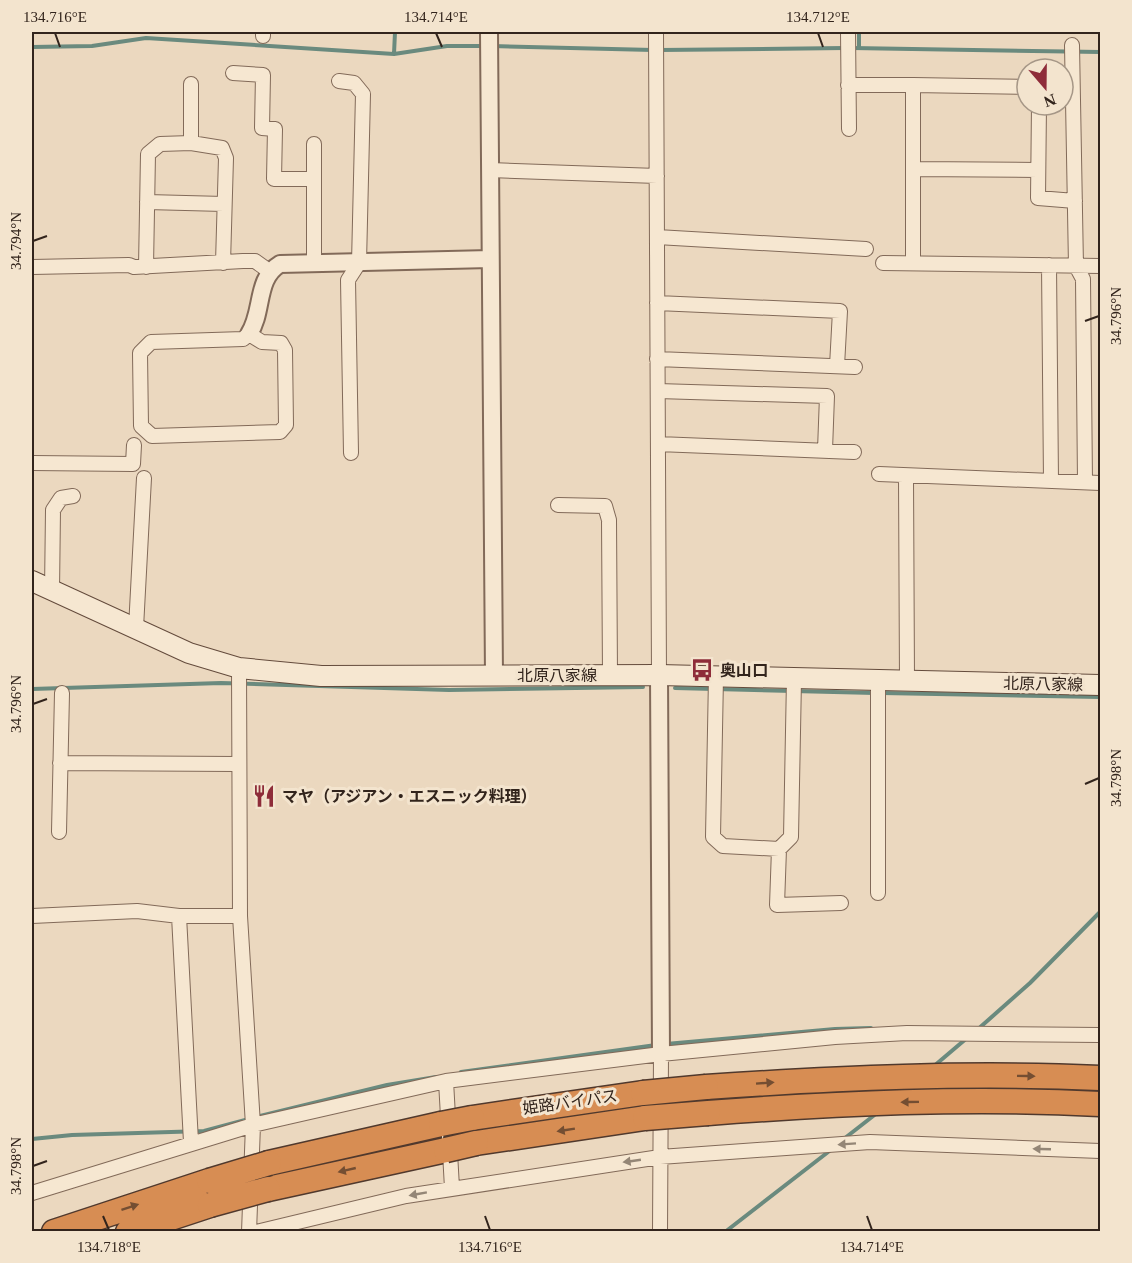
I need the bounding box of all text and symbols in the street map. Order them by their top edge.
text: 134.716°E [23,9,87,25]
text: 134.714°E [404,9,468,25]
text: 134.712°E [786,9,850,25]
north arrow [1015,57,1075,117]
text: N [1041,91,1058,111]
text: 34.794°N [8,212,24,270]
text: 34.796°N [1108,287,1124,345]
bus stop icon: 奥山口 [689,657,715,683]
place label: 奥山口 [720,662,768,679]
street label: 北原八家線 [517,667,597,684]
text: 34.796°N [8,675,24,733]
street label: 北原八家線 [1003,675,1083,693]
text: 34.798°N [1108,749,1124,807]
restaurant icon: マヤ（アジアン・エスニック料理） [251,783,277,809]
place label: マヤ（アジアン・エスニック料理） [282,787,537,805]
one-way arrow [1016,1071,1035,1080]
one-way arrow [755,1078,774,1088]
street label: 姫路バイパス [521,1087,619,1117]
one-way arrow [900,1097,919,1107]
one-way arrow [557,1125,576,1134]
text: 34.798°N [8,1137,24,1195]
one-way arrow [838,1139,857,1149]
one-way arrow [1033,1144,1052,1153]
one-way arrow [622,1156,641,1165]
one-way arrow [338,1166,357,1176]
one-way arrow [409,1190,428,1199]
one-way arrow [121,1201,139,1211]
text: 134.718°E [77,1239,141,1255]
text: 134.716°E [458,1239,522,1255]
text: 134.714°E [840,1239,904,1255]

